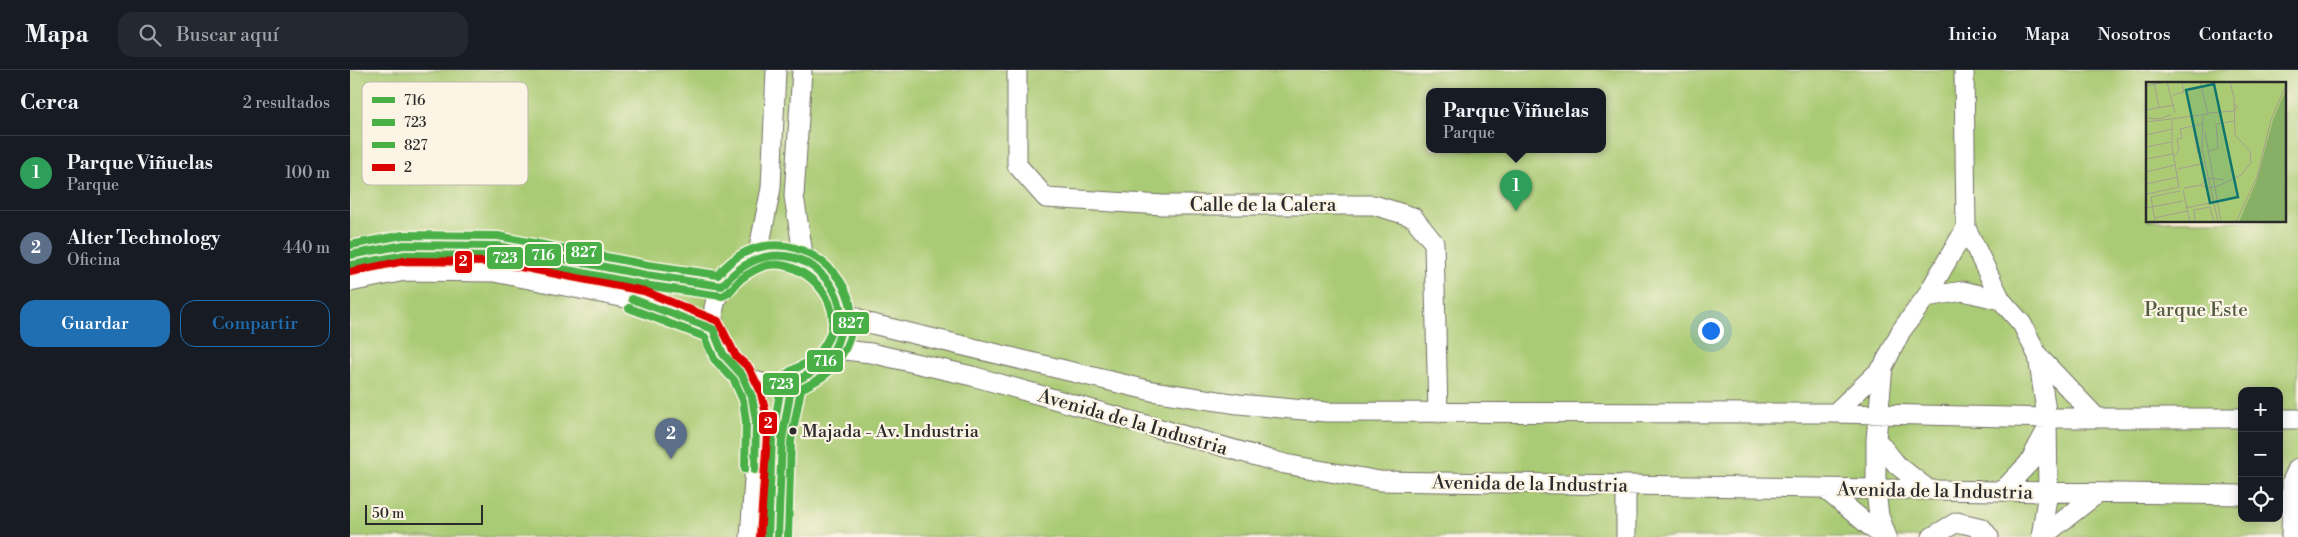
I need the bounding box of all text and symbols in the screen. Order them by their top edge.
search box [118,12,468,57]
text: Mapa [25,20,88,50]
icon: search [136,21,164,49]
text: Buscar aquí [176,23,279,47]
text: Inicio [1948,23,1997,46]
text: Mapa [2025,23,2070,46]
text: Nosotros [2098,23,2171,46]
text: Contacto [2199,23,2273,46]
legend [362,82,528,185]
inset map [2146,82,2286,222]
popup [1426,88,1606,153]
text: Cerca [20,90,79,116]
text: 716 [404,92,426,110]
text: 2 resultados [243,93,330,113]
text: Parque Viñuelas [1443,99,1589,123]
text: 723 [404,114,427,132]
text: Parque [1443,123,1495,143]
text: 827 [404,137,428,155]
text: Parque Viñuelas [67,151,213,175]
text: 2 [404,159,412,177]
text: 1 [32,163,40,183]
text: 100 m [285,163,330,183]
pin: 1 [1500,170,1532,211]
text: Parque [67,175,119,195]
street label: Calle de la Calera [1190,193,1337,217]
text: Alter Technology [67,226,221,250]
text: 2 [31,238,41,258]
text: 440 m [283,238,330,258]
line badge: 827 [565,241,603,265]
line badge: 716 [524,243,562,267]
text: 827 [571,244,598,262]
line badge: 723 [486,246,524,270]
text: 716 [531,247,555,265]
text: Oficina [67,250,120,270]
line badge: 2 [454,250,473,274]
text: 723 [492,250,518,268]
text: 2 [459,253,468,271]
park label: Parque Este [2144,298,2248,322]
button: Guardar [20,300,170,347]
button: Compartir [180,300,330,347]
line badge: 827 [832,311,870,335]
text: 827 [838,315,865,333]
your location [1698,318,1724,344]
line badge: 716 [806,349,844,373]
text: 716 [813,353,837,371]
line badge: 723 [762,372,800,396]
text: 723 [768,376,794,394]
street label: Avenida de la Industria [1034,383,1231,461]
map controls [2238,387,2283,522]
button: + [2238,387,2283,432]
line badge: 2 [758,411,778,435]
text: 2 [764,415,773,433]
pin: 2 [655,418,687,459]
place label: Majada - Av. Industria [802,420,980,443]
marker: Majada - Av. Industria [788,426,798,436]
button: − [2238,432,2283,477]
street label: Avenida de la Industria [1431,470,1629,498]
street label: Avenida de la Industria [1836,477,2034,505]
button: locate [2238,477,2283,522]
scale bar [365,502,482,525]
text: 50 m [372,505,404,523]

